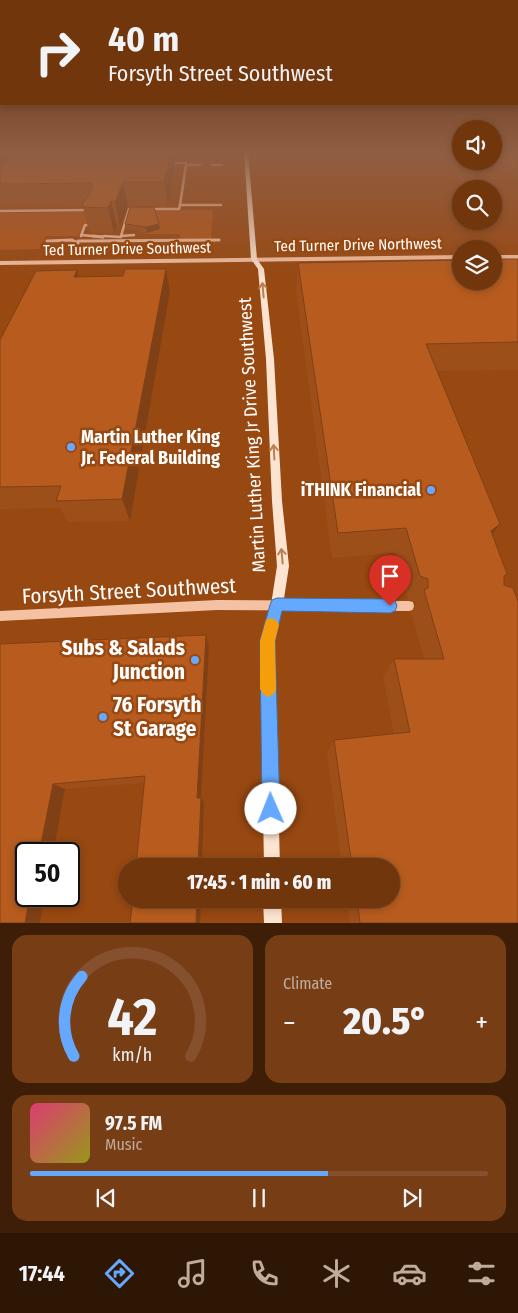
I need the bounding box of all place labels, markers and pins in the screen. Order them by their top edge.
place label: Martin Luther King Jr. Federal Building [80,426,220,469]
marker: Martin Luther King Jr. Federal Building [65,441,77,453]
place label: iTHINK Financial [301,479,421,501]
marker: iTHINK Financial [425,484,437,496]
pin [369,555,411,606]
place label: Subs & Salads Junction [61,635,185,685]
marker: Subs & Salads Junction [189,654,201,666]
place label: 76 Forsyth St Garage [113,692,201,742]
marker: 76 Forsyth St Garage [97,711,109,723]

